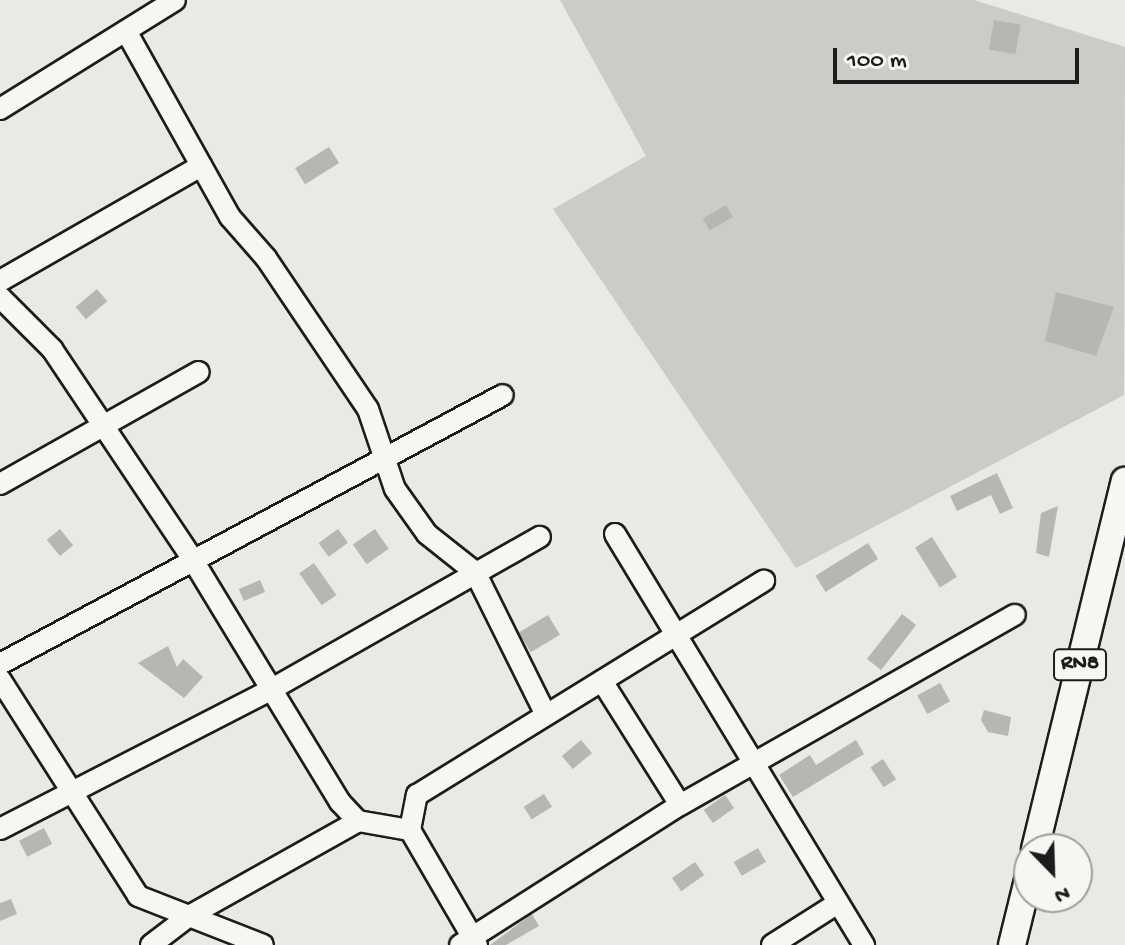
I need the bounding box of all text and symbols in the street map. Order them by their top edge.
scale bar [837,32,1083,82]
text: 100 m [847,47,907,76]
road number: RN8 [1052,647,1108,683]
north arrow [1013,833,1093,913]
text: N [1050,878,1073,908]

